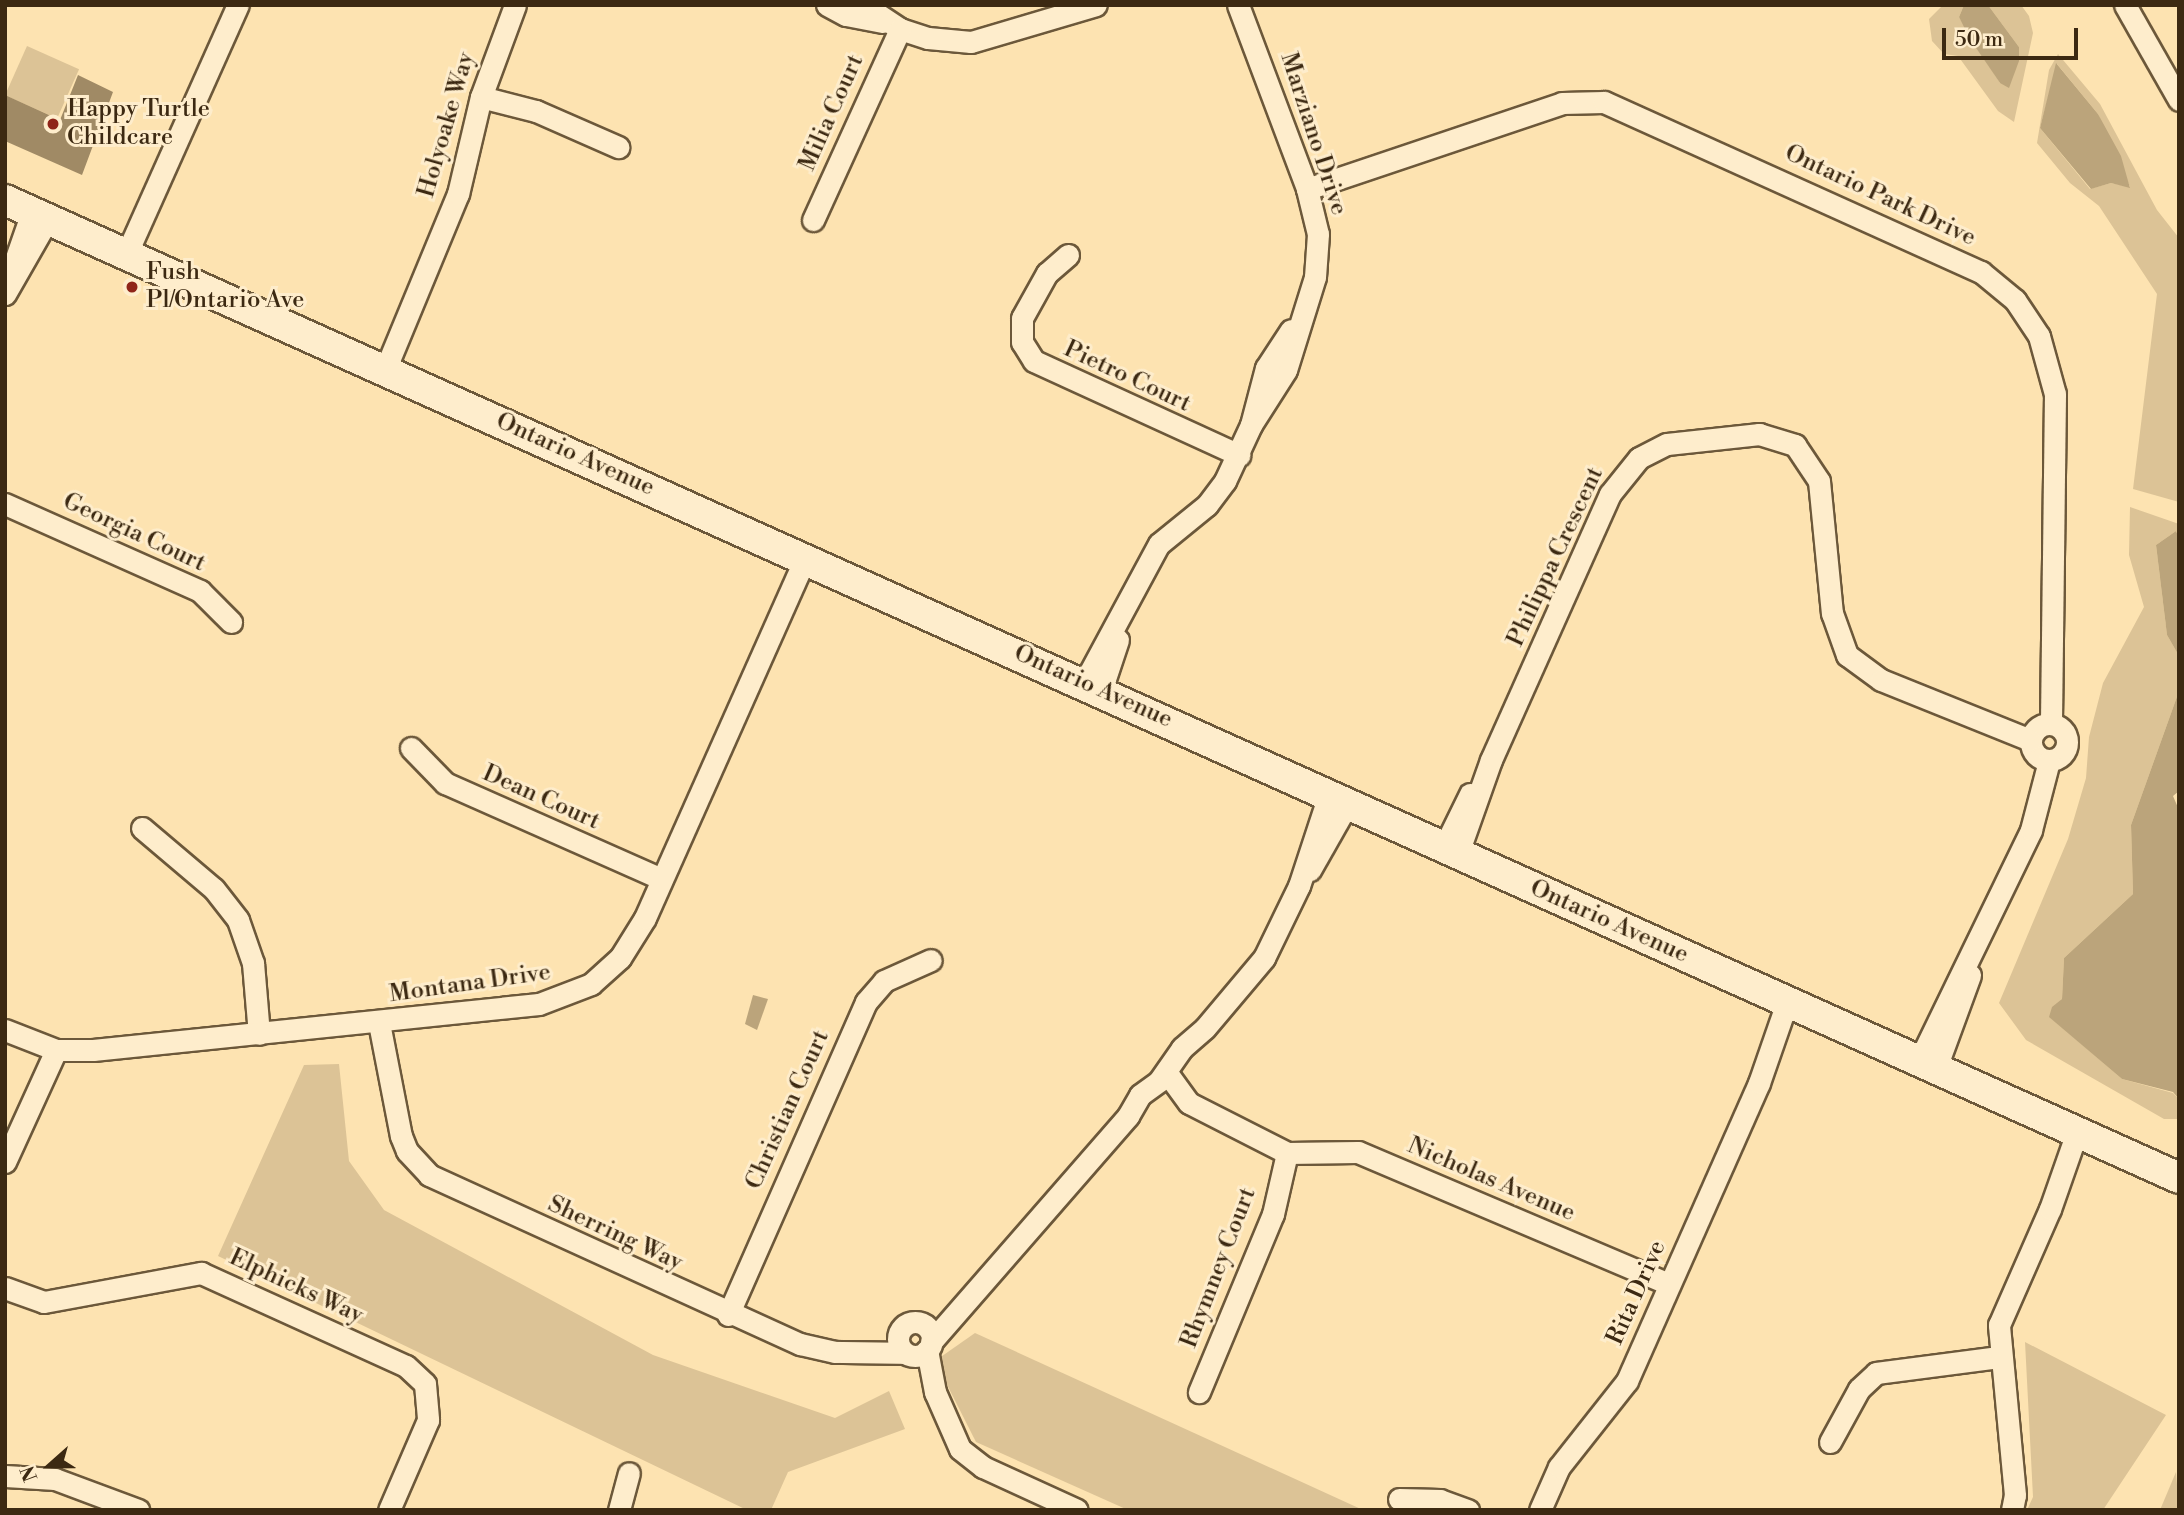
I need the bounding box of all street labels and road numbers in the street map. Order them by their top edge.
street label: Holyoake Way [412,49,482,201]
street label: Marziano Drive [1273,49,1353,219]
street label: Milia Court [794,50,870,176]
street label: Ontario Park Drive [1780,139,1980,253]
street label: Pietro Court [1059,335,1195,419]
street label: Ontario Avenue [491,407,659,503]
street label: Philippa Crescent [1502,463,1610,651]
street label: Georgia Court [58,487,210,579]
street label: Ontario Avenue [1009,639,1177,735]
street label: Dean Court [478,759,604,837]
street label: Ontario Avenue [1525,874,1693,970]
street label: Montana Drive [388,958,552,1010]
street label: Christian Court [740,1026,836,1194]
street label: Nicholas Avenue [1403,1132,1579,1228]
street label: Rhymney Court [1175,1184,1263,1352]
street label: Sherring Way [543,1190,687,1278]
street label: Rita Drive [1601,1236,1673,1350]
street label: Elphicks Way [224,1243,368,1331]

